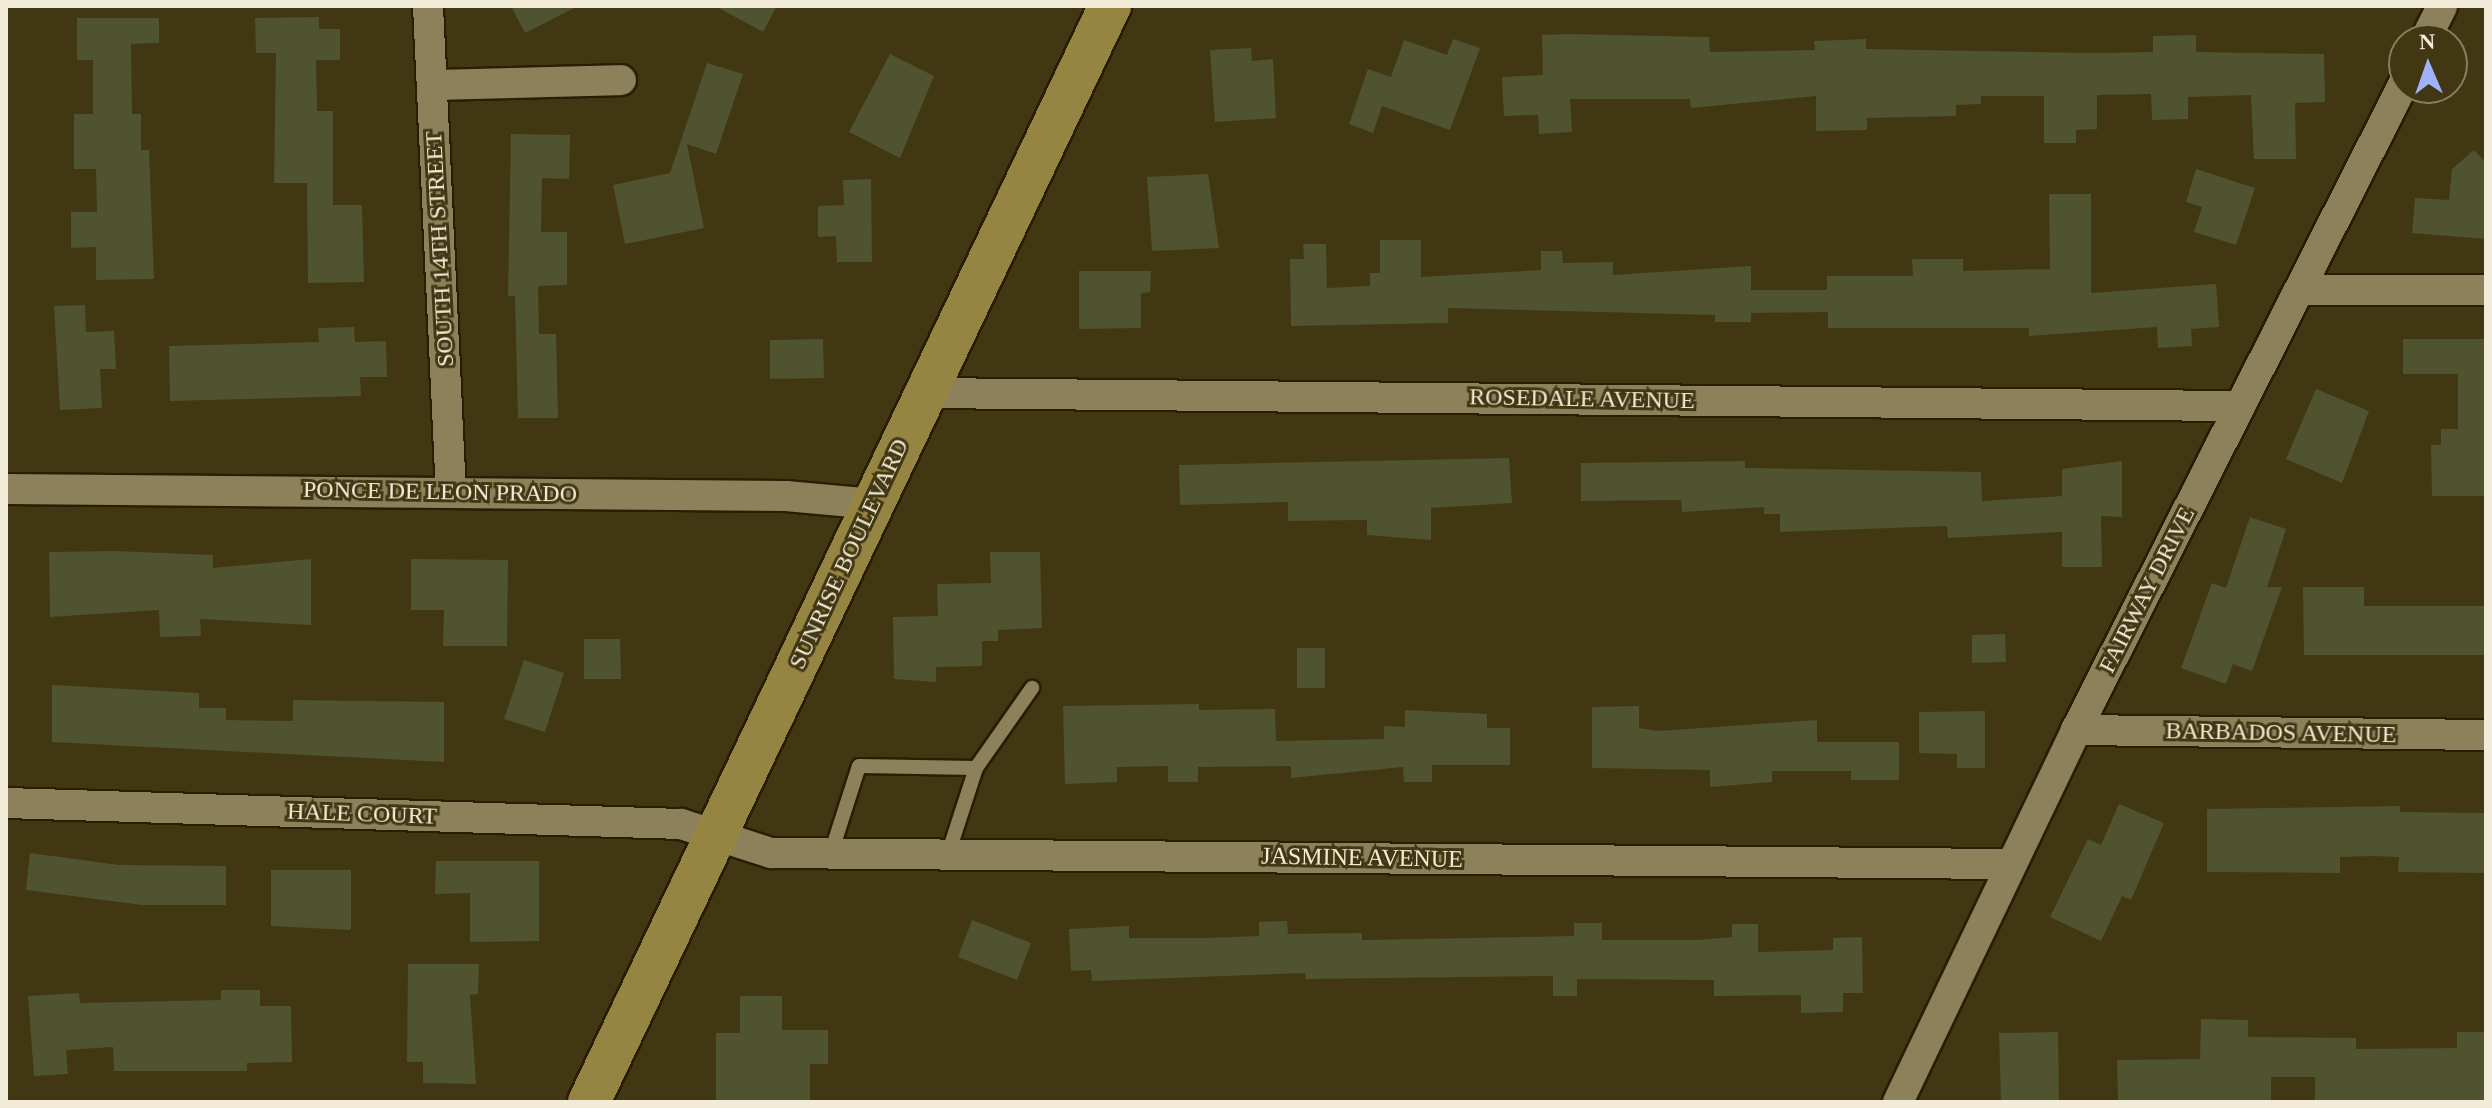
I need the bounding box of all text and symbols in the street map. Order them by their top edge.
north arrow [2388,24,2468,104]
text: N [2419,29,2436,54]
street label: SOUTH 14TH STREET [419,130,461,368]
street label: ROSEDALE AVENUE [1468,383,1696,415]
street label: SUNRISE BOULEVARD [783,434,915,674]
street label: PONCE DE LEON PRADO [303,475,577,509]
street label: FAIRWAY DRIVE [2093,502,2201,678]
street label: BARBADOS AVENUE [2165,717,2397,749]
street label: HALE COURT [287,797,437,831]
street label: JASMINE AVENUE [1260,842,1464,874]

